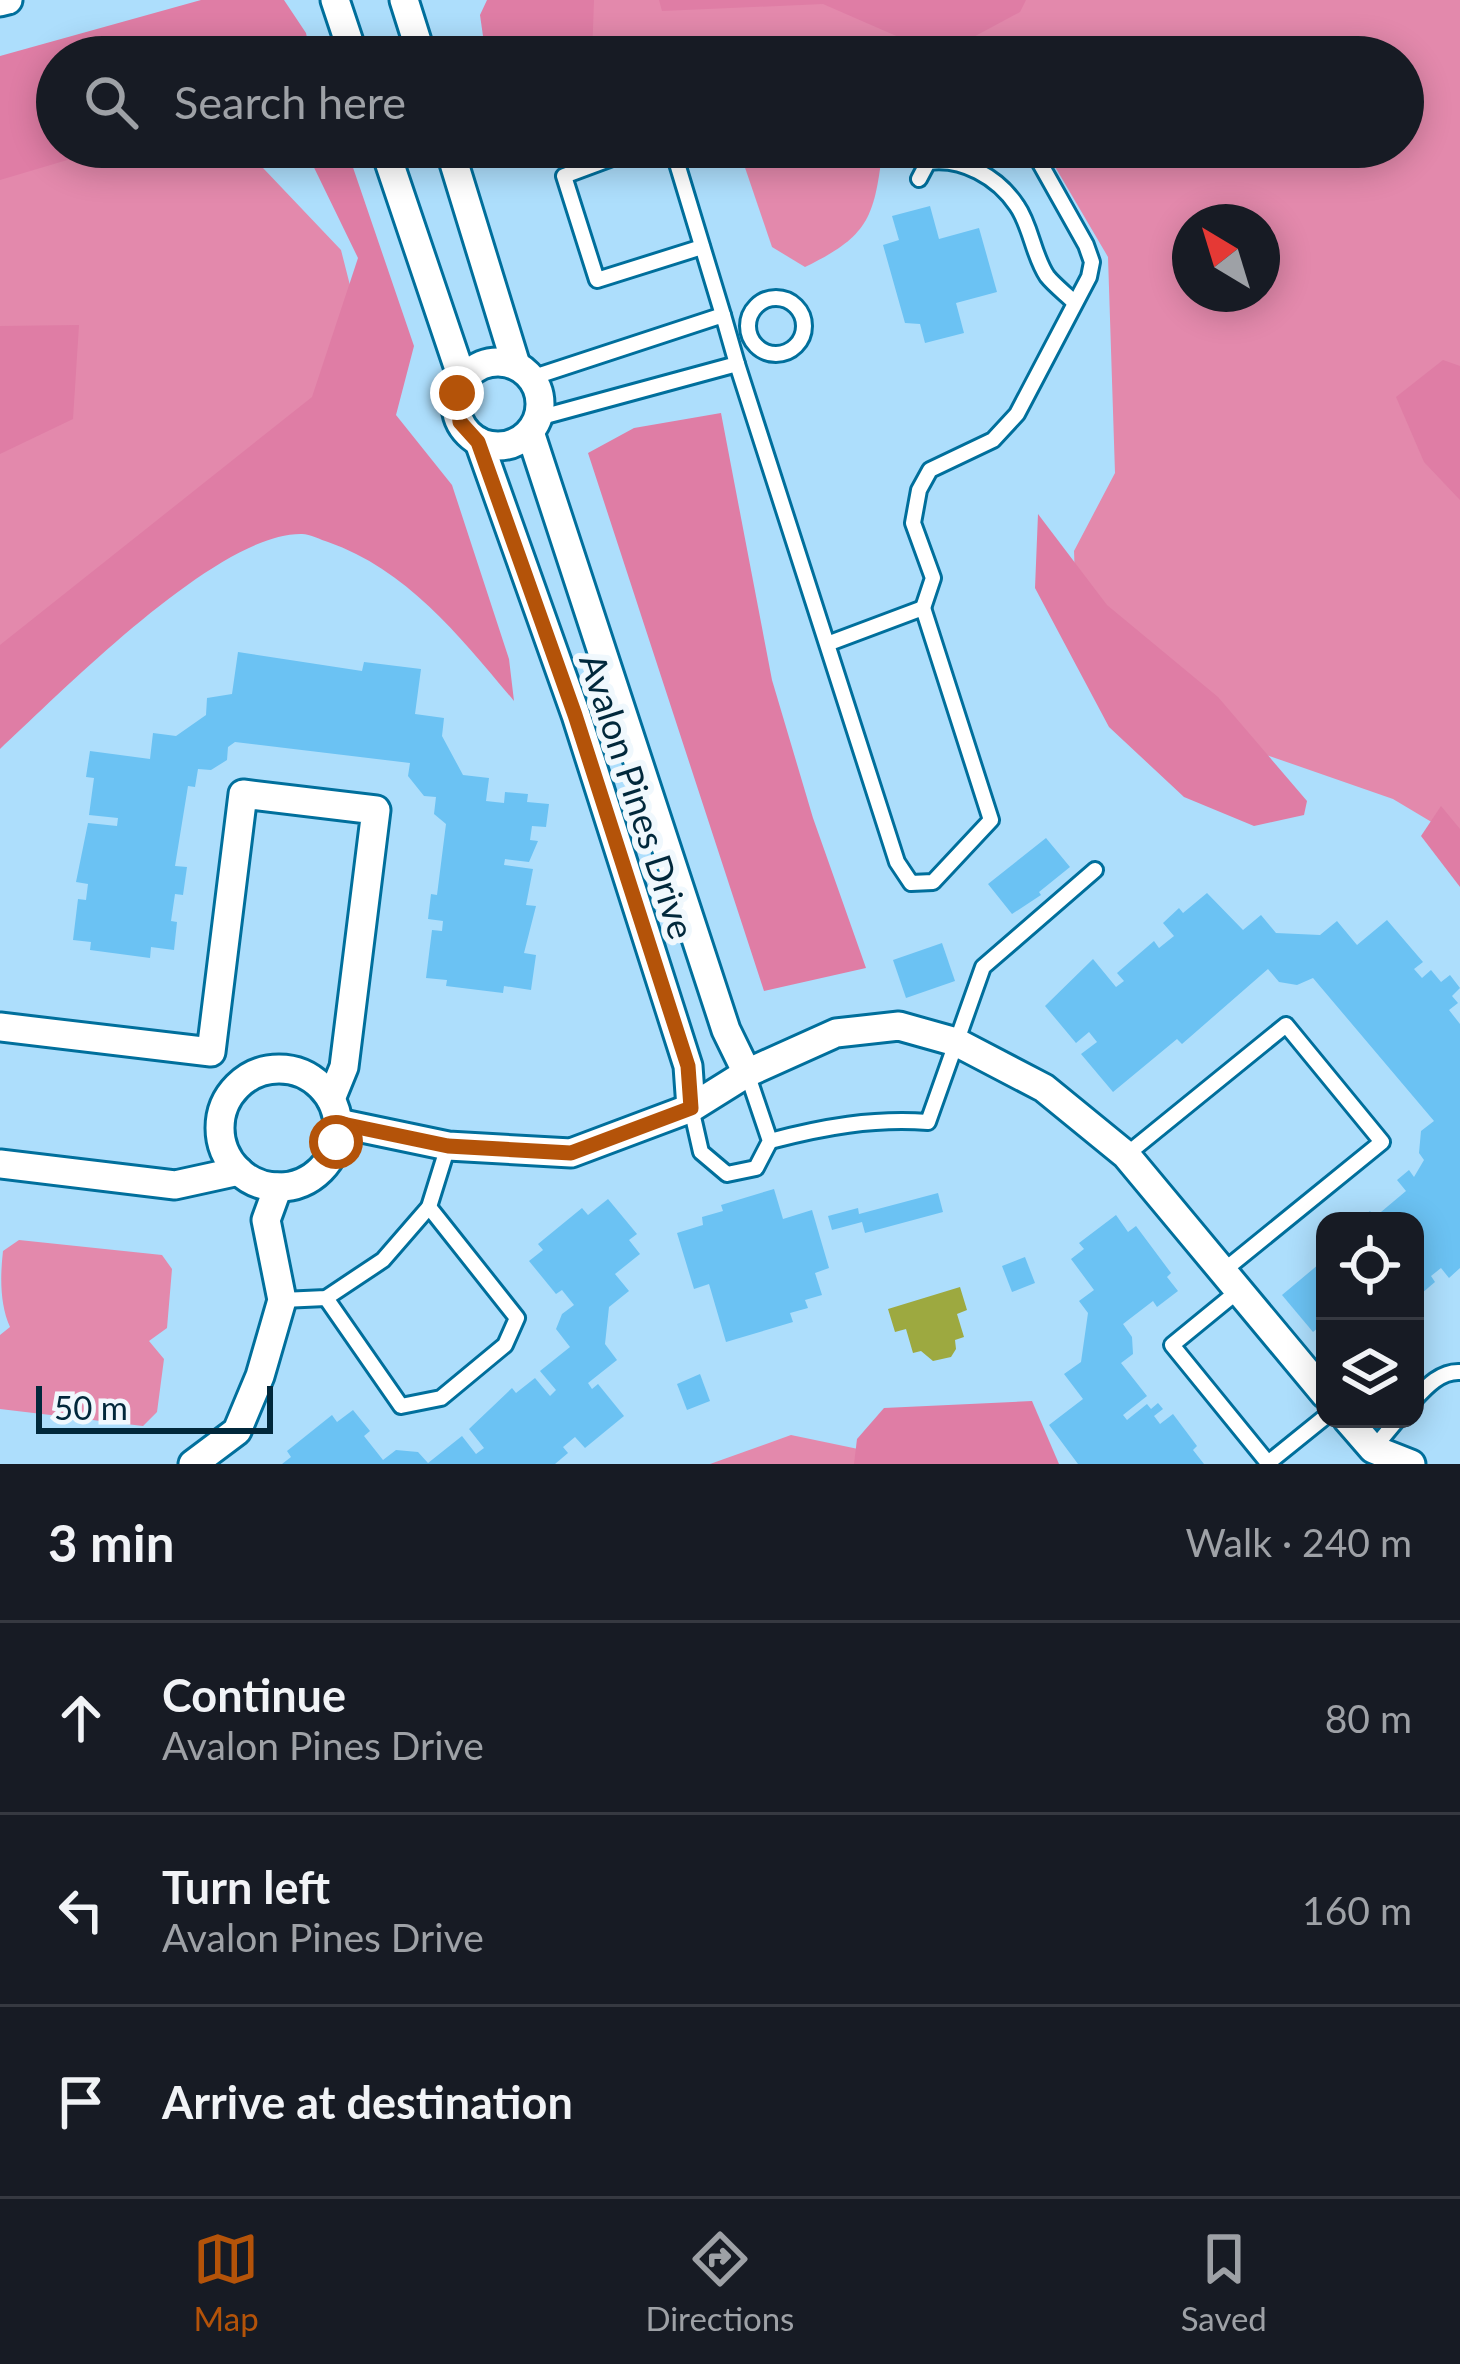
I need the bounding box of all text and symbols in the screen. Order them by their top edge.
search box [36,36,1424,168]
icon: search [78,69,144,135]
text: Search here [174,75,406,129]
north arrow [1172,204,1280,312]
route end [430,366,484,420]
street label: Avalon Pines Drive [571,648,705,944]
route start [309,1115,363,1169]
map controls [1316,1212,1424,1428]
button: locate [1316,1212,1424,1320]
button: layers [1316,1320,1424,1428]
scale bar [36,1380,273,1433]
text: 50 m [54,1387,128,1427]
text: 3 min [48,1512,174,1573]
text: Walk · 240 m [1185,1519,1412,1565]
text: Continue [162,1668,346,1722]
icon: ahead [48,1685,114,1751]
text: 80 m [1325,1695,1412,1741]
text: Avalon Pines Drive [162,1722,484,1768]
text: Turn left [162,1860,330,1914]
icon: left [48,1877,114,1943]
text: 160 m [1302,1887,1412,1933]
text: Avalon Pines Drive [162,1914,484,1960]
icon: arrive [48,2069,114,2135]
text: Arrive at destination [162,2075,573,2129]
tab: Map [193,2226,259,2338]
tab: Directions [645,2226,794,2338]
tab: Saved [1181,2226,1267,2338]

